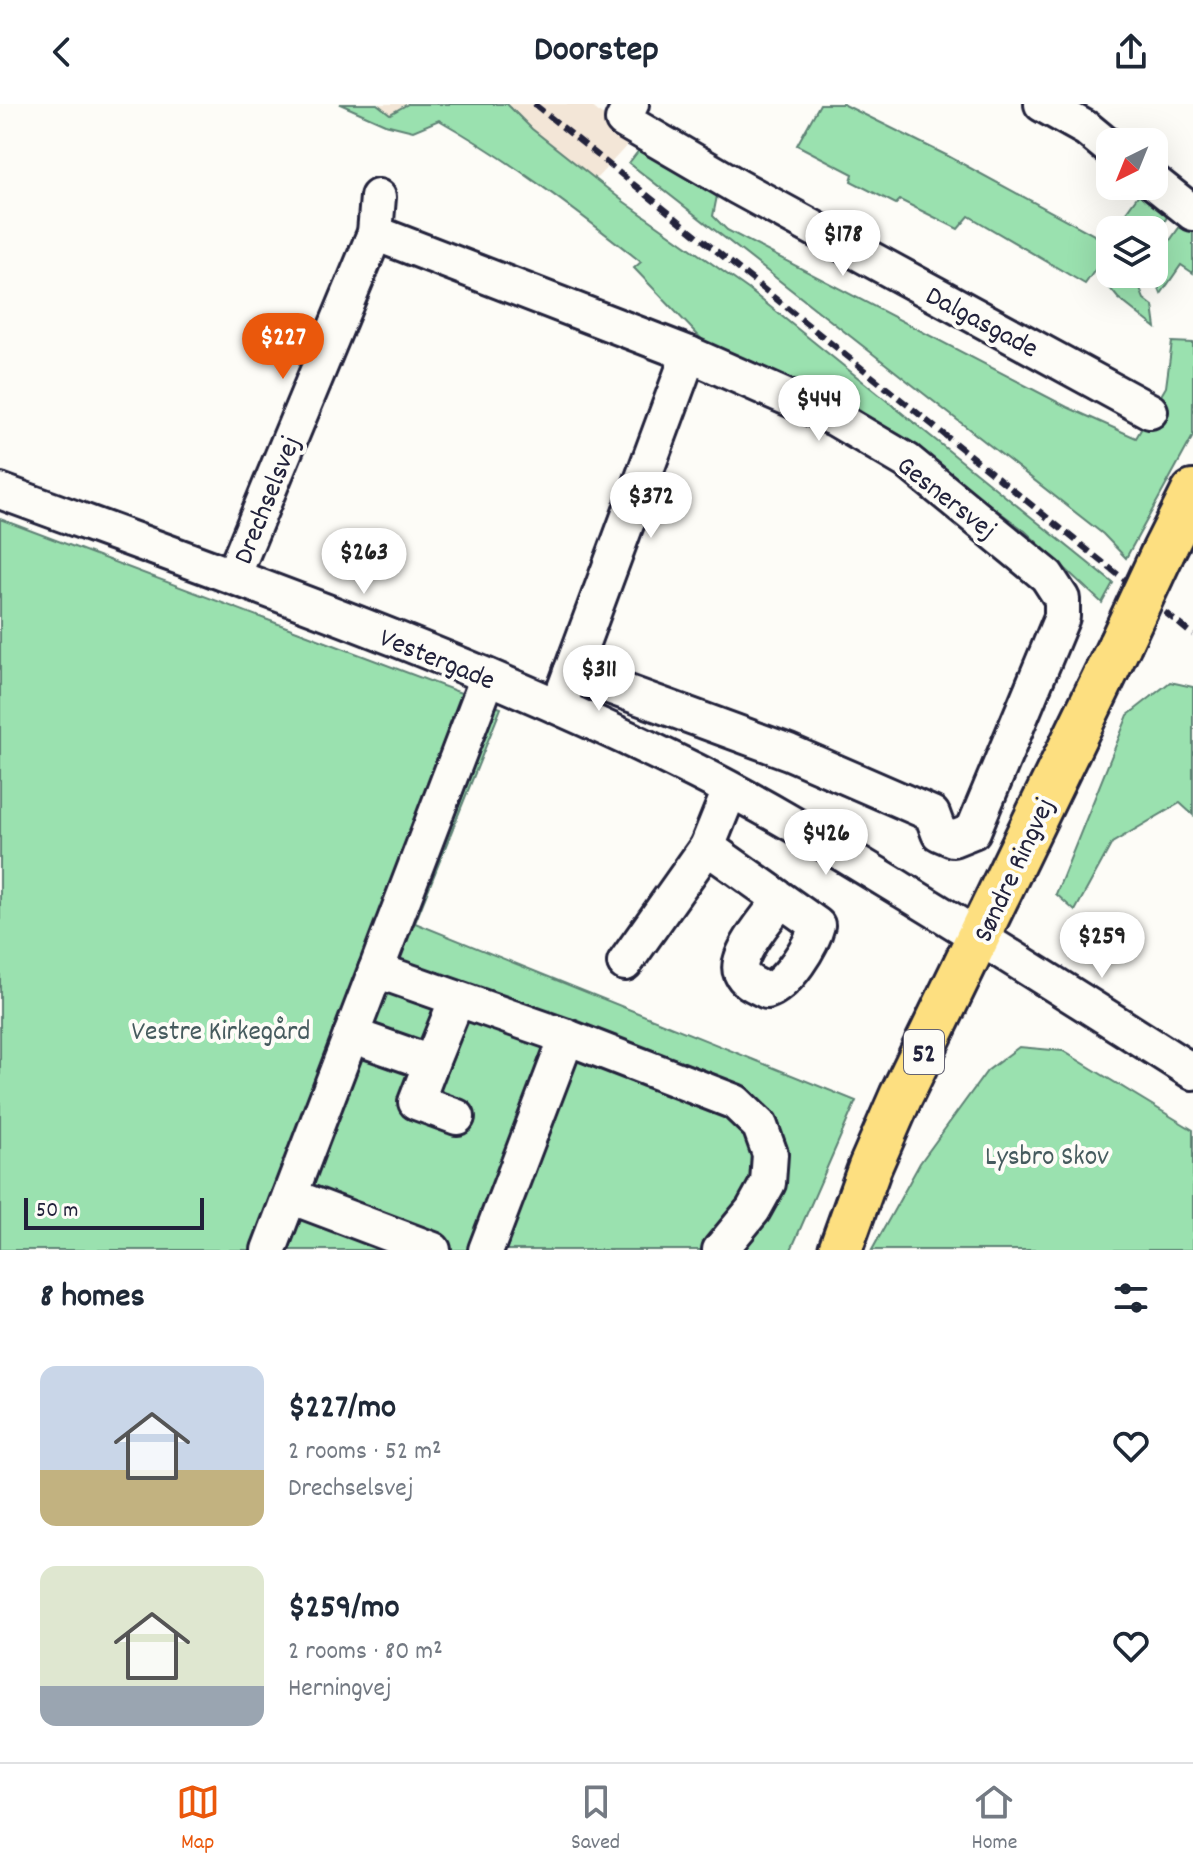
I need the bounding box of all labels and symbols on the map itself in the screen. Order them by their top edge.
north arrow [1096,128,1168,200]
pin: $178 [796,210,890,278]
street label: Dalgasgade [917,278,1044,371]
pin: $227 [236,313,330,381]
pin: $444 [772,375,866,443]
street label: Drechselsvej [226,431,313,571]
street label: Gesnersvej [887,448,1003,552]
pin: $372 [604,472,698,540]
pin: $263 [317,528,411,596]
street label: Vestergade [372,620,500,703]
pin: $311 [552,645,646,713]
street label: Søndre Ringvej [966,792,1067,950]
pin: $426 [779,809,873,877]
pin: $259 [1055,912,1149,980]
park label: Vestre Kirkegård [131,1014,311,1054]
road number: 52 [904,1030,944,1074]
park label: Lysbro Skov [985,1139,1109,1179]
scale bar [24,1194,204,1230]

